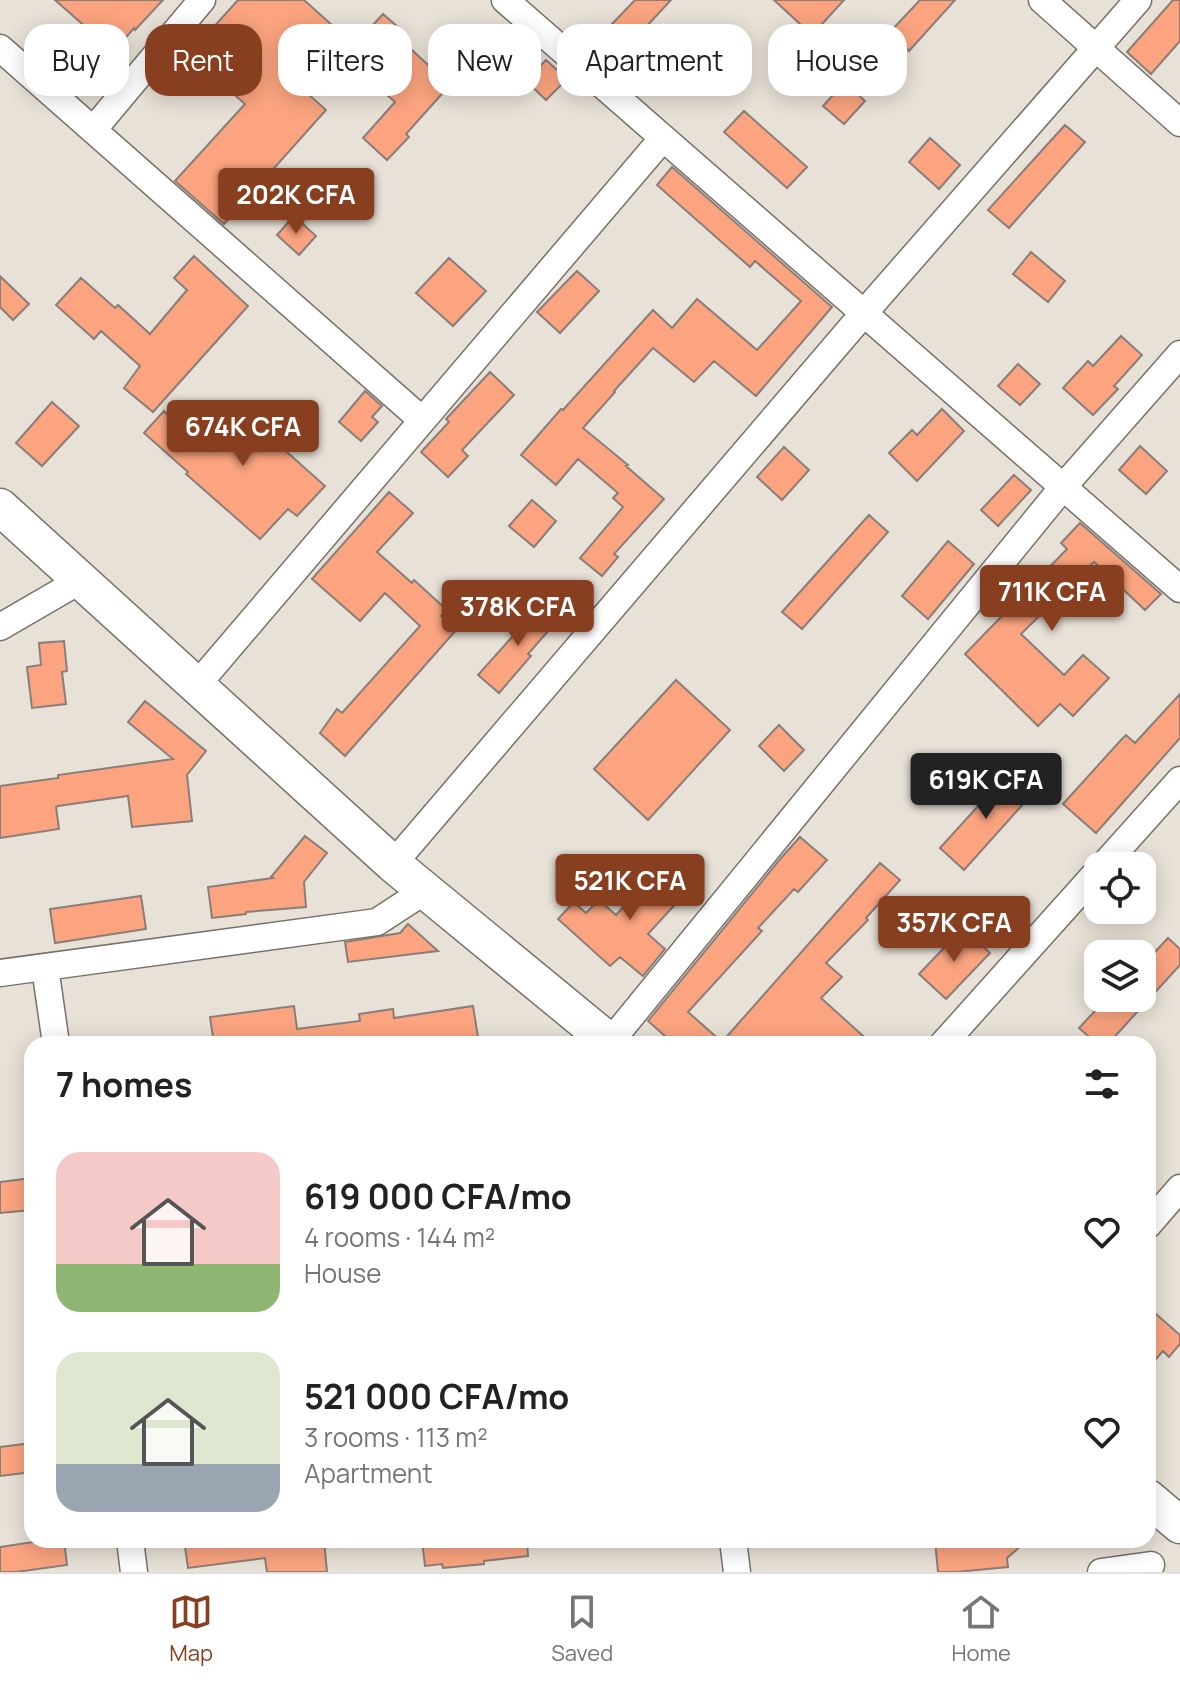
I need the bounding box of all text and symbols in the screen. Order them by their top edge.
chip: Buy [24,24,129,96]
chip: Rent [145,24,262,96]
chip: Filters [278,24,412,96]
chip: New [428,24,541,96]
chip: Apartment [557,24,752,96]
chip: House [768,24,907,96]
pin: 202K CFA [213,168,379,236]
text: 202K CFA [236,176,356,212]
pin: 674K CFA [160,400,326,468]
text: 674K CFA [185,408,301,444]
pin: 711K CFA [969,565,1135,633]
text: 711K CFA [998,573,1106,609]
pin: 378K CFA [435,580,601,648]
text: 378K CFA [460,588,576,624]
pin: 619K CFA [903,753,1069,821]
text: 619K CFA [929,761,1043,797]
map controls [1084,852,1156,1012]
button: locate [1084,852,1156,924]
pin: 521K CFA [547,854,713,922]
text: 521K CFA [574,862,686,898]
pin: 357K CFA [871,896,1037,964]
text: 357K CFA [896,904,1012,940]
button: layers [1084,940,1156,1012]
text: 7 homes [56,1061,192,1107]
icon: filters [1080,1062,1124,1106]
text: 619 000 CFA/mo [304,1173,572,1219]
icon: home [120,1184,216,1280]
icon: heart [1080,1210,1124,1254]
text: 4 rooms · 144 m² [304,1219,495,1255]
text: House [304,1255,381,1291]
text: 521 000 CFA/mo [304,1373,569,1419]
icon: home [120,1384,216,1480]
icon: heart [1080,1410,1124,1454]
text: 3 rooms · 113 m² [304,1419,488,1455]
text: Apartment [304,1455,433,1491]
tab: Map [169,1590,213,1668]
tab: Saved [551,1590,613,1668]
tab: Home [951,1590,1011,1668]

